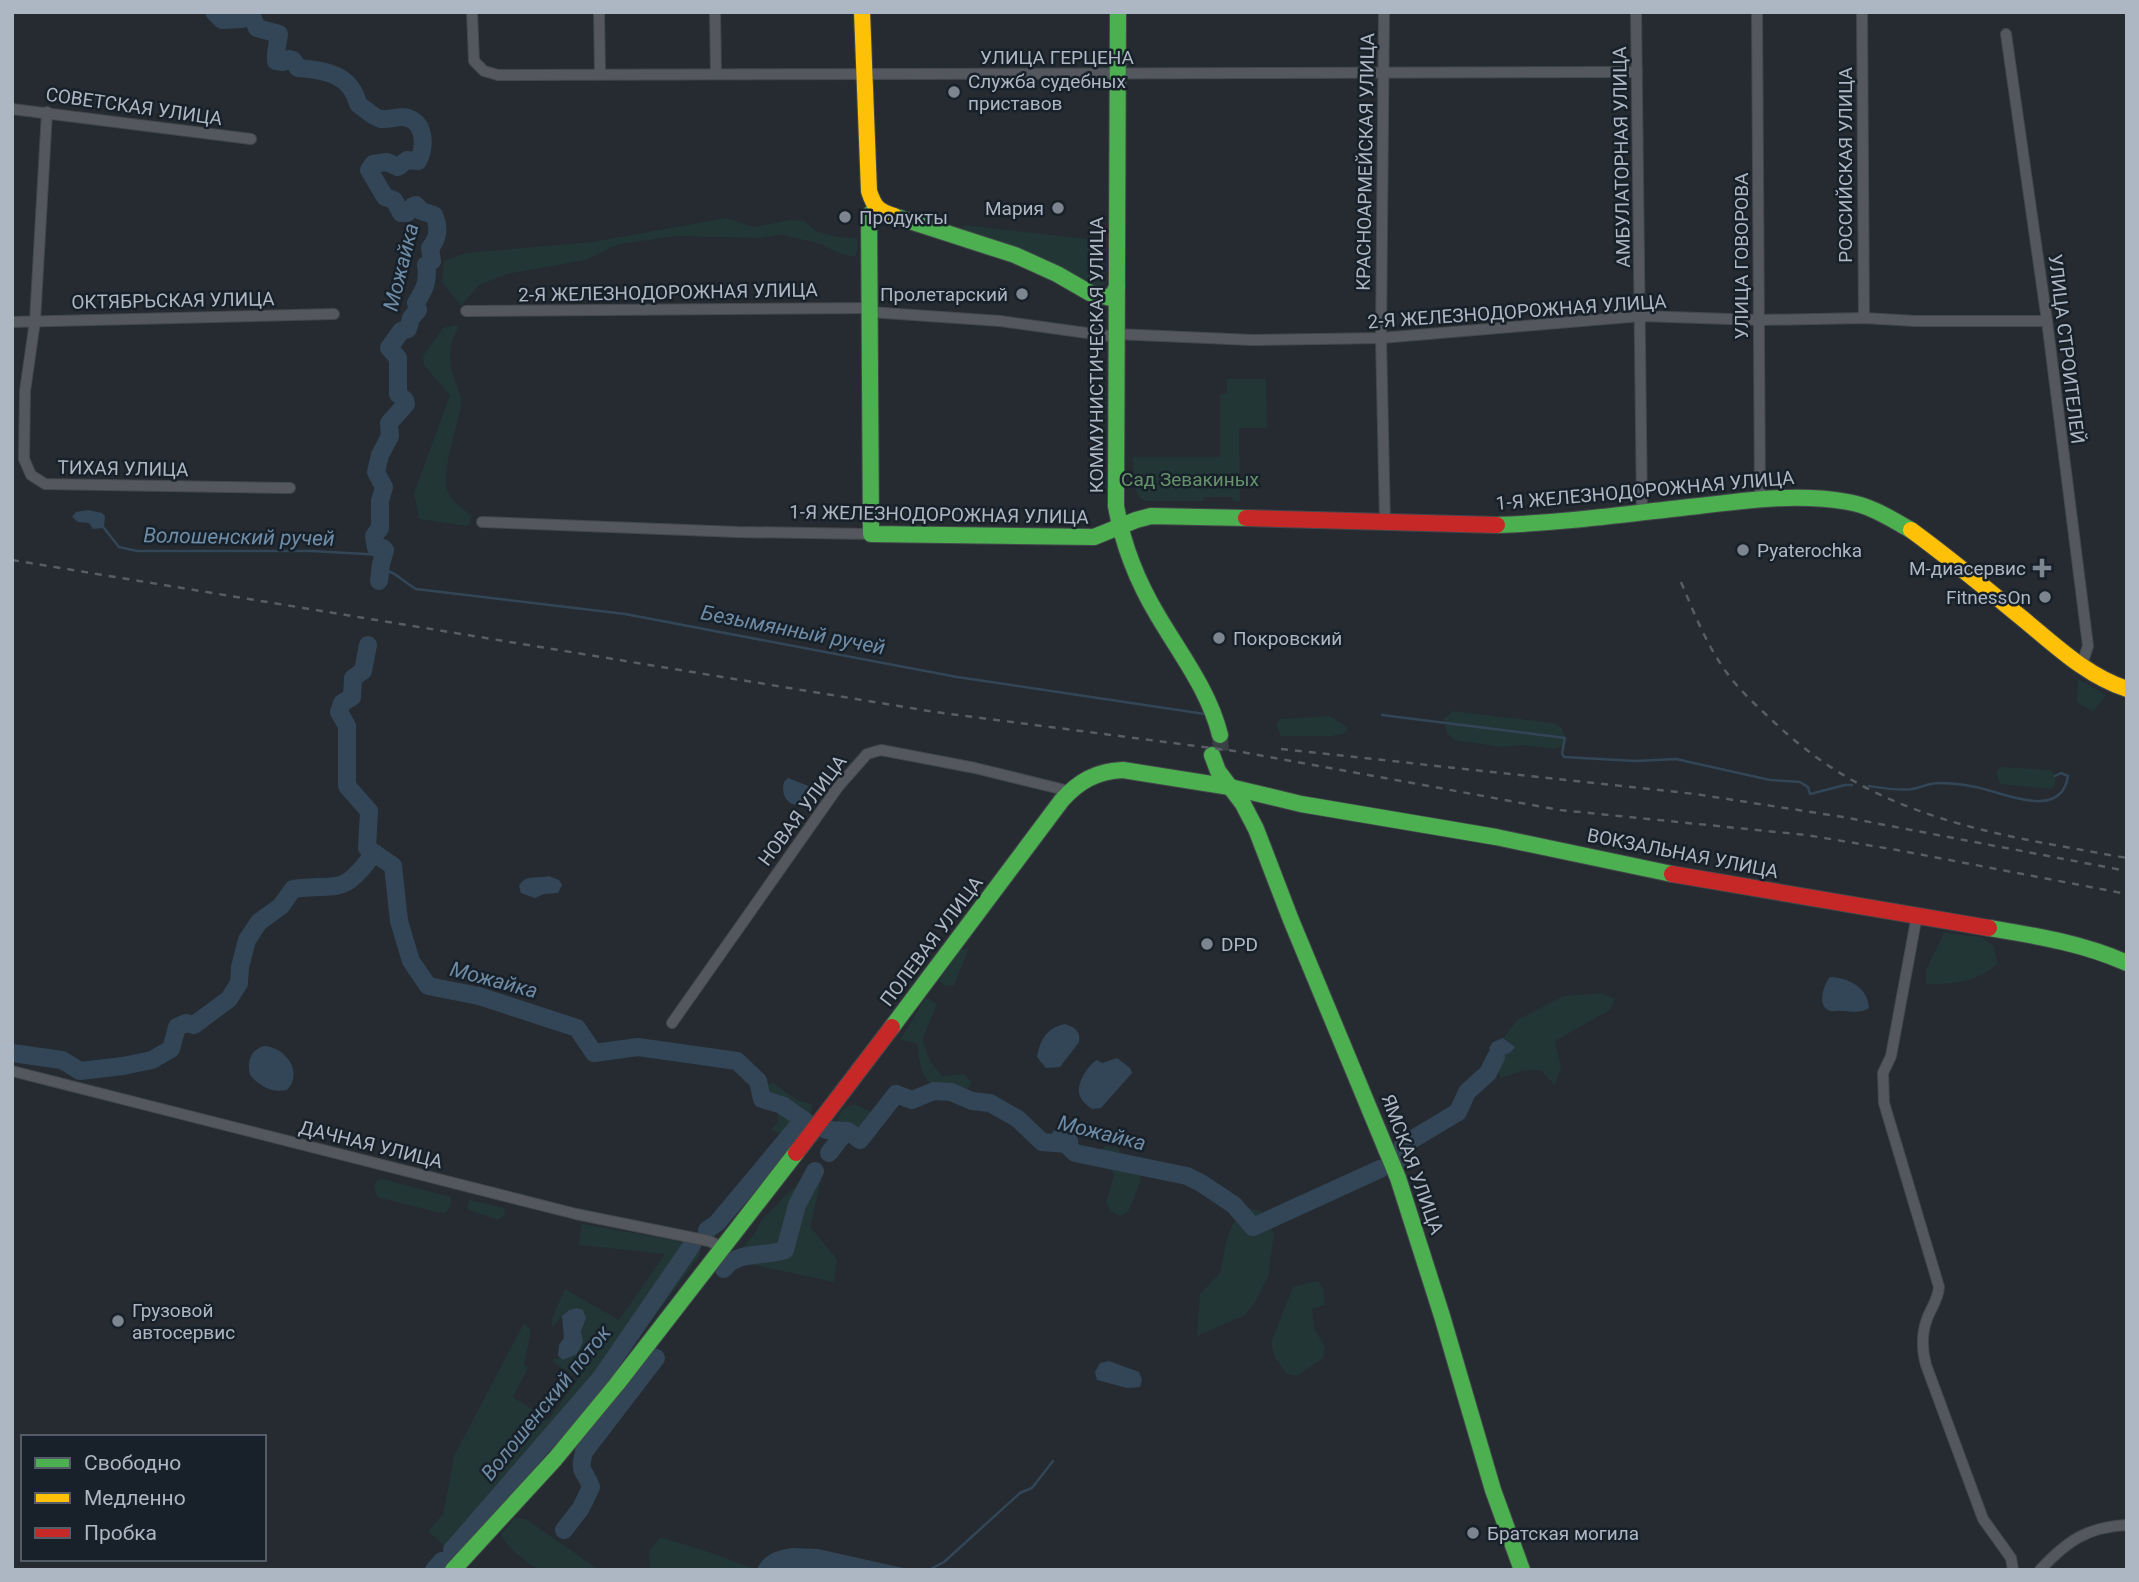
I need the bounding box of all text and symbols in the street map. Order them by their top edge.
street label: КРАСНОАРМЕЙСКАЯ УЛИЦА [1352,32,1379,291]
street label: УЛИЦА ГЕРЦЕНА [980,46,1134,69]
street label: АМБУЛАТОРНАЯ УЛИЦА [1608,46,1635,268]
street label: РОССИЙСКАЯ УЛИЦА [1834,67,1857,263]
place label: Служба судебных приставов [968,70,1126,115]
street label: СОВЕТСКАЯ УЛИЦА [44,83,224,130]
marker: Служба судебных приставов [946,84,962,100]
street label: УЛИЦА ГОВОРОВА [1730,172,1753,339]
place label: Мария [985,197,1044,220]
marker: Мария [1050,200,1066,216]
place label: Продукты [859,206,948,229]
marker: Продукты [837,209,853,225]
street label: КОММУНИСТИЧЕСКАЯ УЛИЦА [1085,216,1108,493]
water label: Можайка [379,221,423,313]
street label: УЛИЦА СТРОИТЕЛЕЙ [2043,253,2090,445]
street label: 2-Я ЖЕЛЕЗНОДОРОЖНАЯ УЛИЦА [518,278,819,307]
place label: Пролетарский [880,283,1008,306]
marker: Пролетарский [1014,286,1030,302]
street label: ОКТЯБРЬСКАЯ УЛИЦА [71,287,275,314]
street label: 2-Я ЖЕЛЕЗНОДОРОЖНАЯ УЛИЦА [1367,290,1668,333]
street label: ТИХАЯ УЛИЦА [57,456,189,481]
street label: 1-Я ЖЕЛЕЗНОДОРОЖНАЯ УЛИЦА [1495,466,1796,515]
park label: Сад Зевакиных [1121,468,1259,491]
street label: 1-Я ЖЕЛЕЗНОДОРОЖНАЯ УЛИЦА [789,500,1090,529]
water label: Волошенский ручей [143,523,335,551]
place label: Pyaterochka [1757,539,1862,562]
marker: Pyaterochka [1735,542,1751,558]
place label: М-диасервис [1909,557,2026,580]
marker: М-диасервис [2032,558,2052,578]
place label: FitnessOn [1946,586,2031,609]
marker: FitnessOn [2037,589,2053,605]
water label: Безымянный ручей [699,600,887,660]
place label: Покровский [1233,627,1342,650]
marker: Покровский [1211,630,1227,646]
street label: НОВАЯ УЛИЦА [753,750,852,870]
street label: ВОКЗАЛЬНАЯ УЛИЦА [1585,824,1781,883]
street label: ПОЛЕВАЯ УЛИЦА [875,871,988,1011]
place label: DPD [1221,933,1258,956]
marker: DPD [1199,936,1215,952]
water label: Можайка [448,957,540,1003]
street label: ЯМСКАЯ УЛИЦА [1377,1091,1449,1238]
water label: Можайка [1056,1111,1148,1155]
street label: ДАЧНАЯ УЛИЦА [297,1116,446,1174]
place label: Грузовой автосервис [132,1299,235,1344]
marker: Грузовой автосервис [110,1313,126,1329]
water label: Волошенский поток [476,1320,616,1485]
legend [21,1435,266,1561]
text: Свободно [84,1451,181,1475]
text: Медленно [84,1486,186,1510]
text: Пробка [84,1521,157,1545]
place label: Братская могила [1487,1522,1639,1545]
marker: Братская могила [1465,1525,1481,1541]

